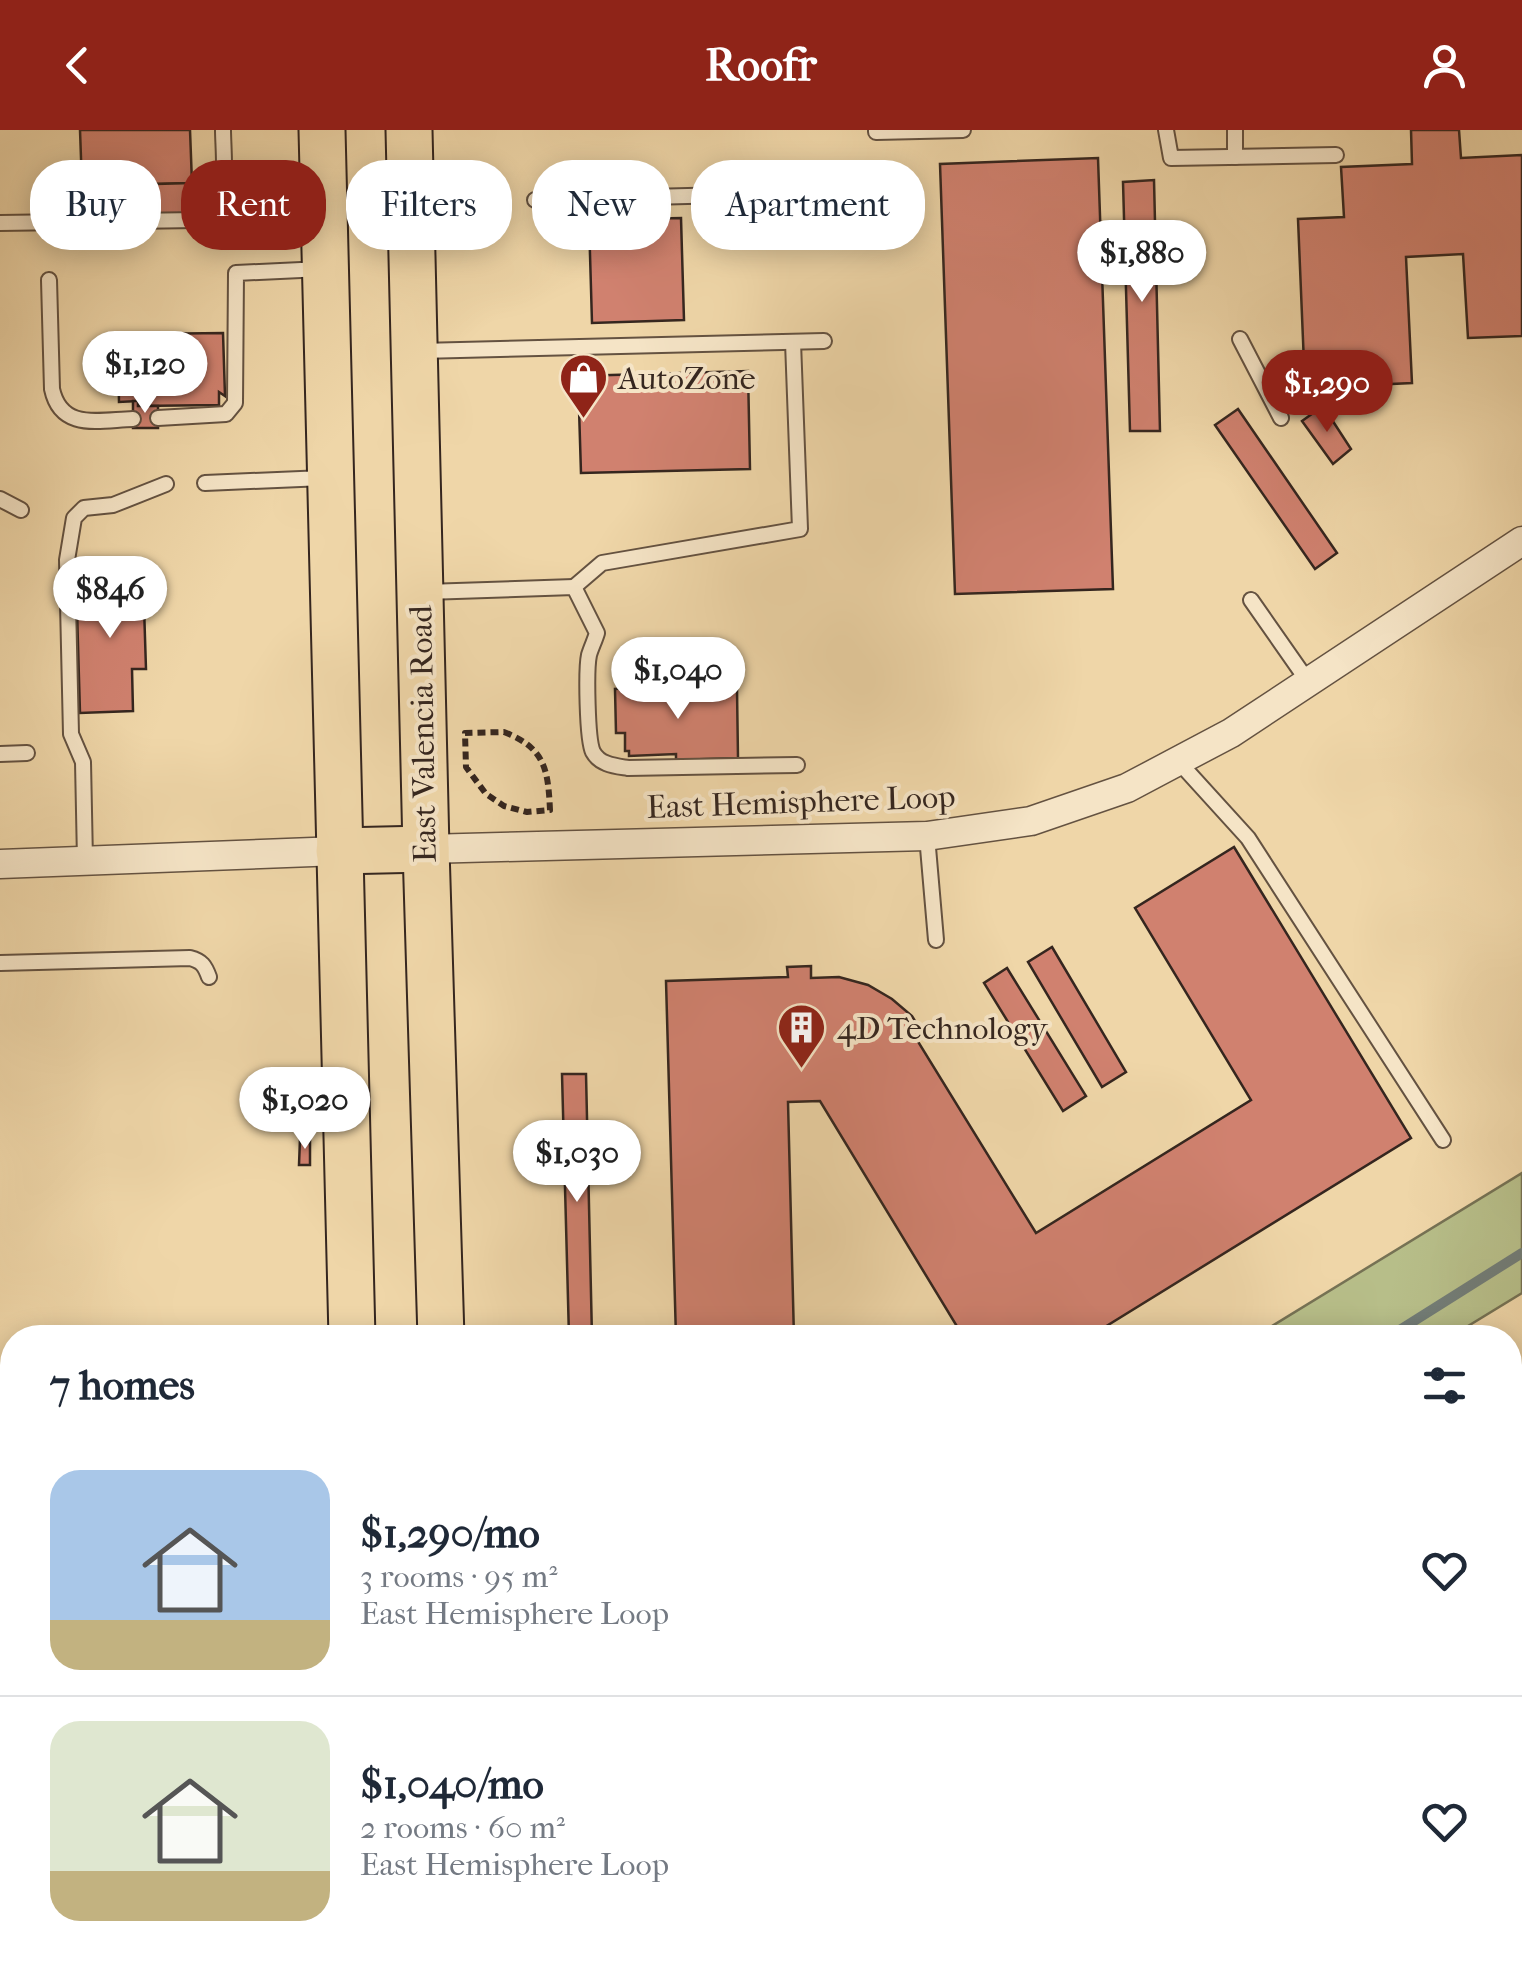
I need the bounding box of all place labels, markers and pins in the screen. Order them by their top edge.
pin: $1,880 [1061,220,1223,305]
pin: $1,120 [64,331,226,416]
pin: $1,290 [1246,350,1408,435]
shop icon: AutoZone [557,352,609,420]
place label: AutoZone [616,360,756,397]
pin: $846 [51,556,169,641]
pin: $1,040 [597,637,759,722]
building icon: 4D Technology [776,1002,828,1070]
place label: 4D Technology [837,1010,1048,1047]
pin: $1,020 [224,1067,386,1152]
pin: $1,030 [496,1120,658,1205]

